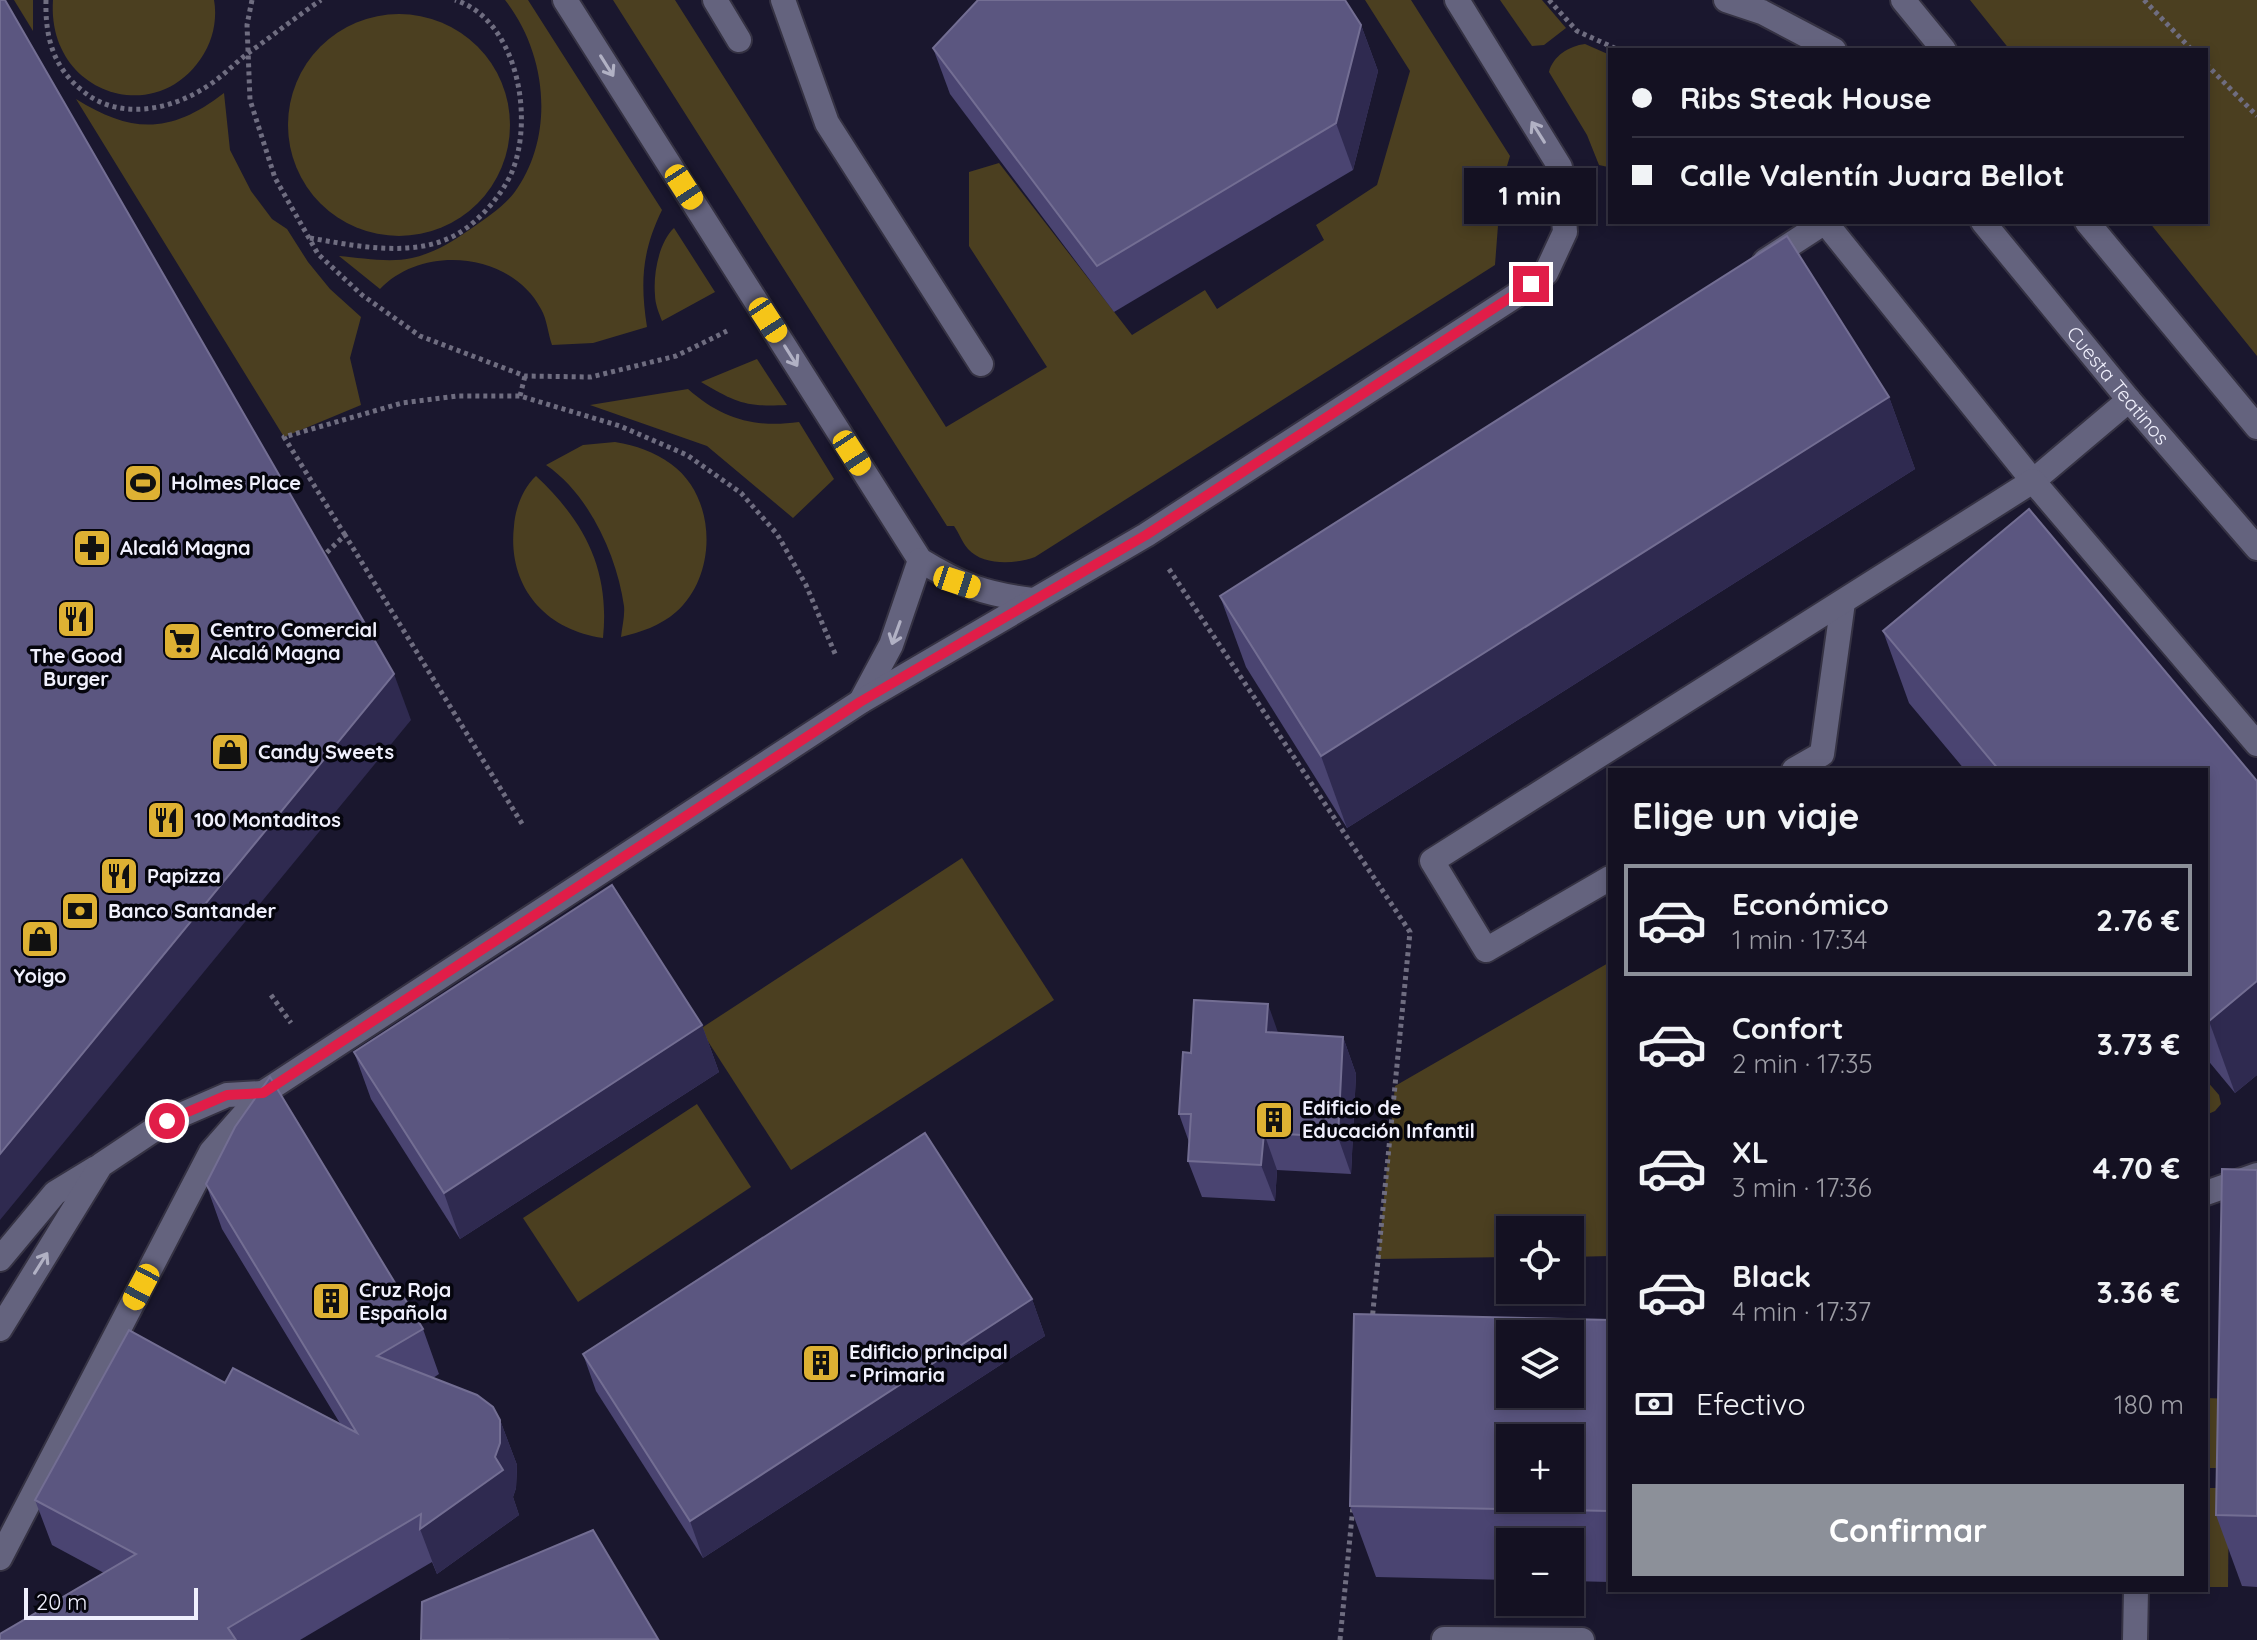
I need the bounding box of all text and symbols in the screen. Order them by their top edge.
one-way arrow [600,54,616,77]
text: Ribs Steak House [1680,79,1932,117]
one-way arrow [1530,121,1546,144]
text: Calle Valentín Juara Bellot [1680,156,2065,194]
car [661,160,707,214]
callout: 1 min [1465,168,1597,224]
text: 1 min [1499,179,1562,212]
route end [1513,266,1549,302]
car [745,293,791,347]
street label: Cuesta Teatinos [2062,321,2175,450]
one-way arrow [783,345,800,367]
car [829,426,875,480]
sports icon: Holmes Place [122,462,164,504]
place label: Holmes Place [171,470,301,495]
pharmacy icon: Alcalá Magna [71,527,113,569]
place label: Alcalá Magna [120,535,251,560]
car [930,563,984,601]
restaurant icon: The Good Burger [55,598,97,640]
place label: Centro Comercial Alcalá Magna [210,617,377,665]
supermarket icon: Centro Comercial Alcalá Magna [161,620,203,662]
one-way arrow [887,620,902,645]
place label: The Good Burger [29,643,123,691]
shop icon: Candy Sweets [209,731,251,773]
place label: Candy Sweets [258,739,394,764]
text: Elige un viaje [1632,793,1860,838]
restaurant icon: 100 Montaditos [145,799,187,841]
place label: 100 Montaditos [194,807,341,832]
restaurant icon: Papizza [98,855,140,897]
place label: Papizza [147,863,221,888]
icon: car [1636,884,1708,956]
text: Económico [1732,885,1889,923]
bank icon: Banco Santander [59,890,101,932]
place label: Banco Santander [108,898,276,923]
text: 2.76 € [2096,901,2180,939]
shop icon: Yoigo [19,918,61,960]
text: 1 min · 17:34 [1732,923,1867,956]
place label: Yoigo [13,963,67,988]
icon: car [1636,1008,1708,1080]
text: Confort [1732,1009,1844,1047]
text: 3.73 € [2097,1025,2180,1063]
text: 2 min · 17:35 [1732,1047,1873,1080]
place label: Edificio de Educación Infantil [1302,1095,1475,1143]
building icon: Edificio de Educación Infantil [1253,1099,1295,1141]
route start [149,1103,185,1139]
icon: car [1636,1132,1708,1204]
text: XL [1732,1133,1769,1171]
text: 4.70 € [2093,1149,2180,1187]
text: 3 min · 17:36 [1732,1171,1872,1204]
map controls [1496,1216,1584,1616]
button: locate [1496,1216,1584,1304]
one-way arrow [33,1252,49,1275]
icon: car [1636,1256,1708,1328]
text: Black [1732,1257,1811,1295]
car [119,1260,163,1314]
text: 3.36 € [2097,1273,2180,1311]
place label: Cruz Roja Española [359,1277,451,1325]
building icon: Cruz Roja Española [310,1280,352,1322]
text: 4 min · 17:37 [1732,1295,1871,1328]
button: layers [1496,1320,1584,1408]
place label: Edificio principal - Primaria [849,1339,1008,1387]
building icon: Edificio principal - Primaria [800,1342,842,1384]
icon: cash [1632,1382,1676,1426]
text: Efectivo [1696,1385,1806,1423]
text: 180 m [2114,1388,2184,1421]
button: + [1496,1424,1584,1512]
button: Confirmar [1632,1484,2184,1576]
button: − [1496,1528,1584,1616]
scale bar [24,1584,198,1620]
text: 20 m [36,1588,87,1616]

